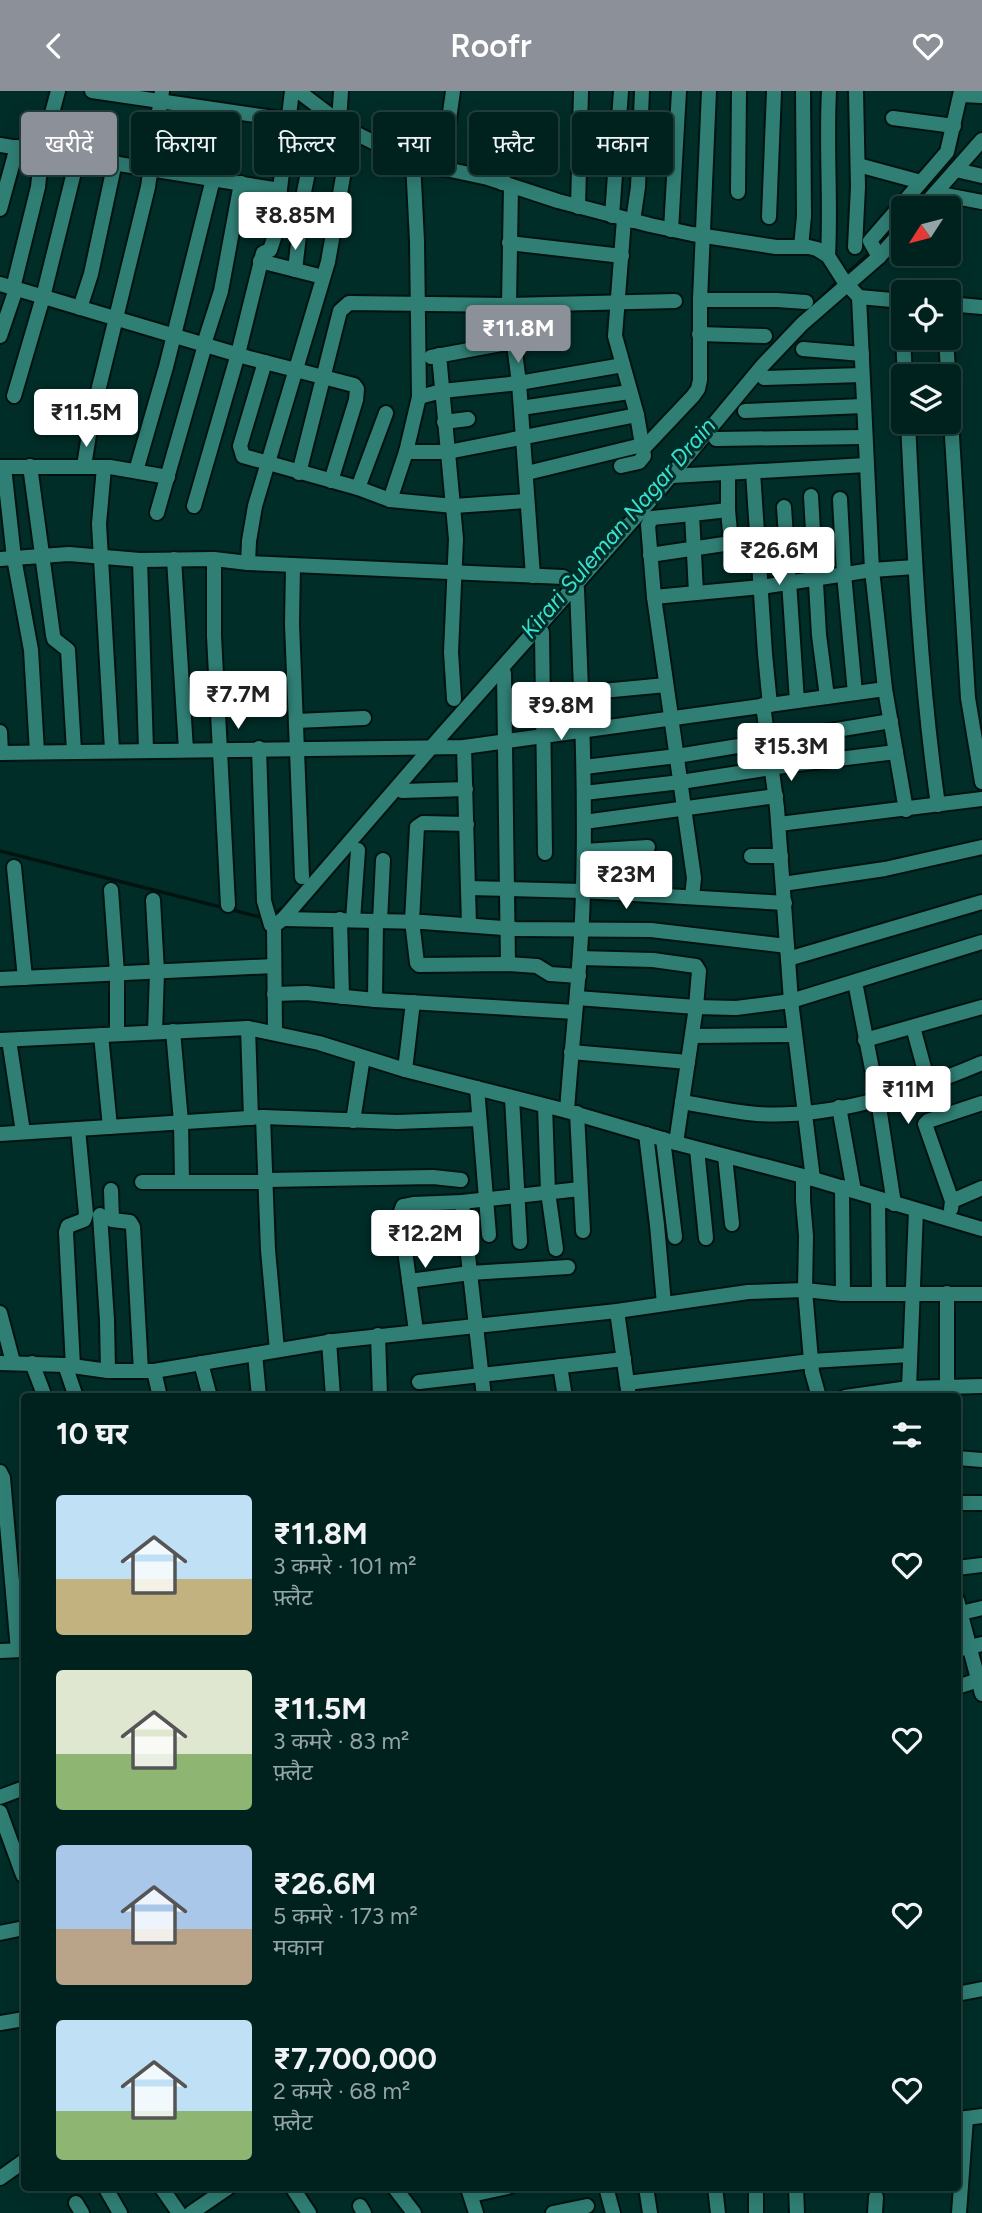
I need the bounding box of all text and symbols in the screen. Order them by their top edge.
icon: back [35,27,73,65]
text: Roofr [450,27,532,65]
icon: heart [909,27,947,65]
chip: खरीदें [21,112,117,175]
chip: किराया [131,112,240,175]
chip: फ़िल्टर [254,112,359,175]
chip: नया [373,112,455,175]
chip: फ़्लैट [469,112,558,175]
chip: मकान [572,112,673,175]
pin: ₹8.85M [238,193,352,252]
north arrow [891,196,961,266]
map controls [891,196,961,434]
text: ₹8.85M [255,201,335,229]
button: locate [891,280,961,350]
pin: ₹11.8M [461,306,575,365]
text: ₹11.8M [482,314,554,342]
button: layers [891,364,961,434]
pin: ₹11.5M [29,389,143,449]
text: ₹11.5M [50,398,122,426]
water label: Kirari Suleman Nagar Drain [515,412,721,644]
pin: ₹26.6M [722,527,836,587]
text: ₹26.6M [739,536,819,564]
pin: ₹7.7M [189,671,287,731]
text: ₹7.7M [206,680,270,708]
pin: ₹9.8M [512,683,610,742]
text: ₹9.8M [528,691,594,719]
pin: ₹15.3M [734,723,848,783]
text: ₹15.3M [753,732,829,760]
pin: ₹23M [585,851,667,911]
text: ₹23M [596,860,656,888]
pin: ₹11M [867,1067,949,1126]
text: ₹11M [882,1075,934,1103]
pin: ₹12.2M [368,1211,482,1270]
text: ₹12.2M [387,1219,463,1247]
text: 10 घर [56,1415,128,1452]
icon: filters [888,1416,926,1454]
text: ₹11.8M [273,1515,368,1552]
icon: home [112,1523,196,1607]
icon: heart [888,1546,926,1584]
text: 3 कमरे · 101 m² [273,1552,417,1580]
text: फ़्लैट [273,1583,313,1611]
text: ₹11.5M [273,1690,367,1727]
icon: home [112,1698,196,1782]
icon: heart [888,1721,926,1759]
text: 3 कमरे · 83 m² [273,1727,409,1755]
text: फ़्लैट [273,1758,313,1786]
text: ₹26.6M [273,1865,376,1902]
icon: home [112,1873,196,1957]
icon: heart [888,1896,926,1934]
text: 5 कमरे · 173 m² [273,1902,418,1930]
text: मकान [273,1933,323,1961]
text: ₹7,700,000 [273,2040,437,2077]
icon: home [112,2048,196,2132]
icon: heart [888,2071,926,2109]
text: 2 कमरे · 68 m² [273,2077,410,2105]
text: फ़्लैट [273,2108,313,2136]

